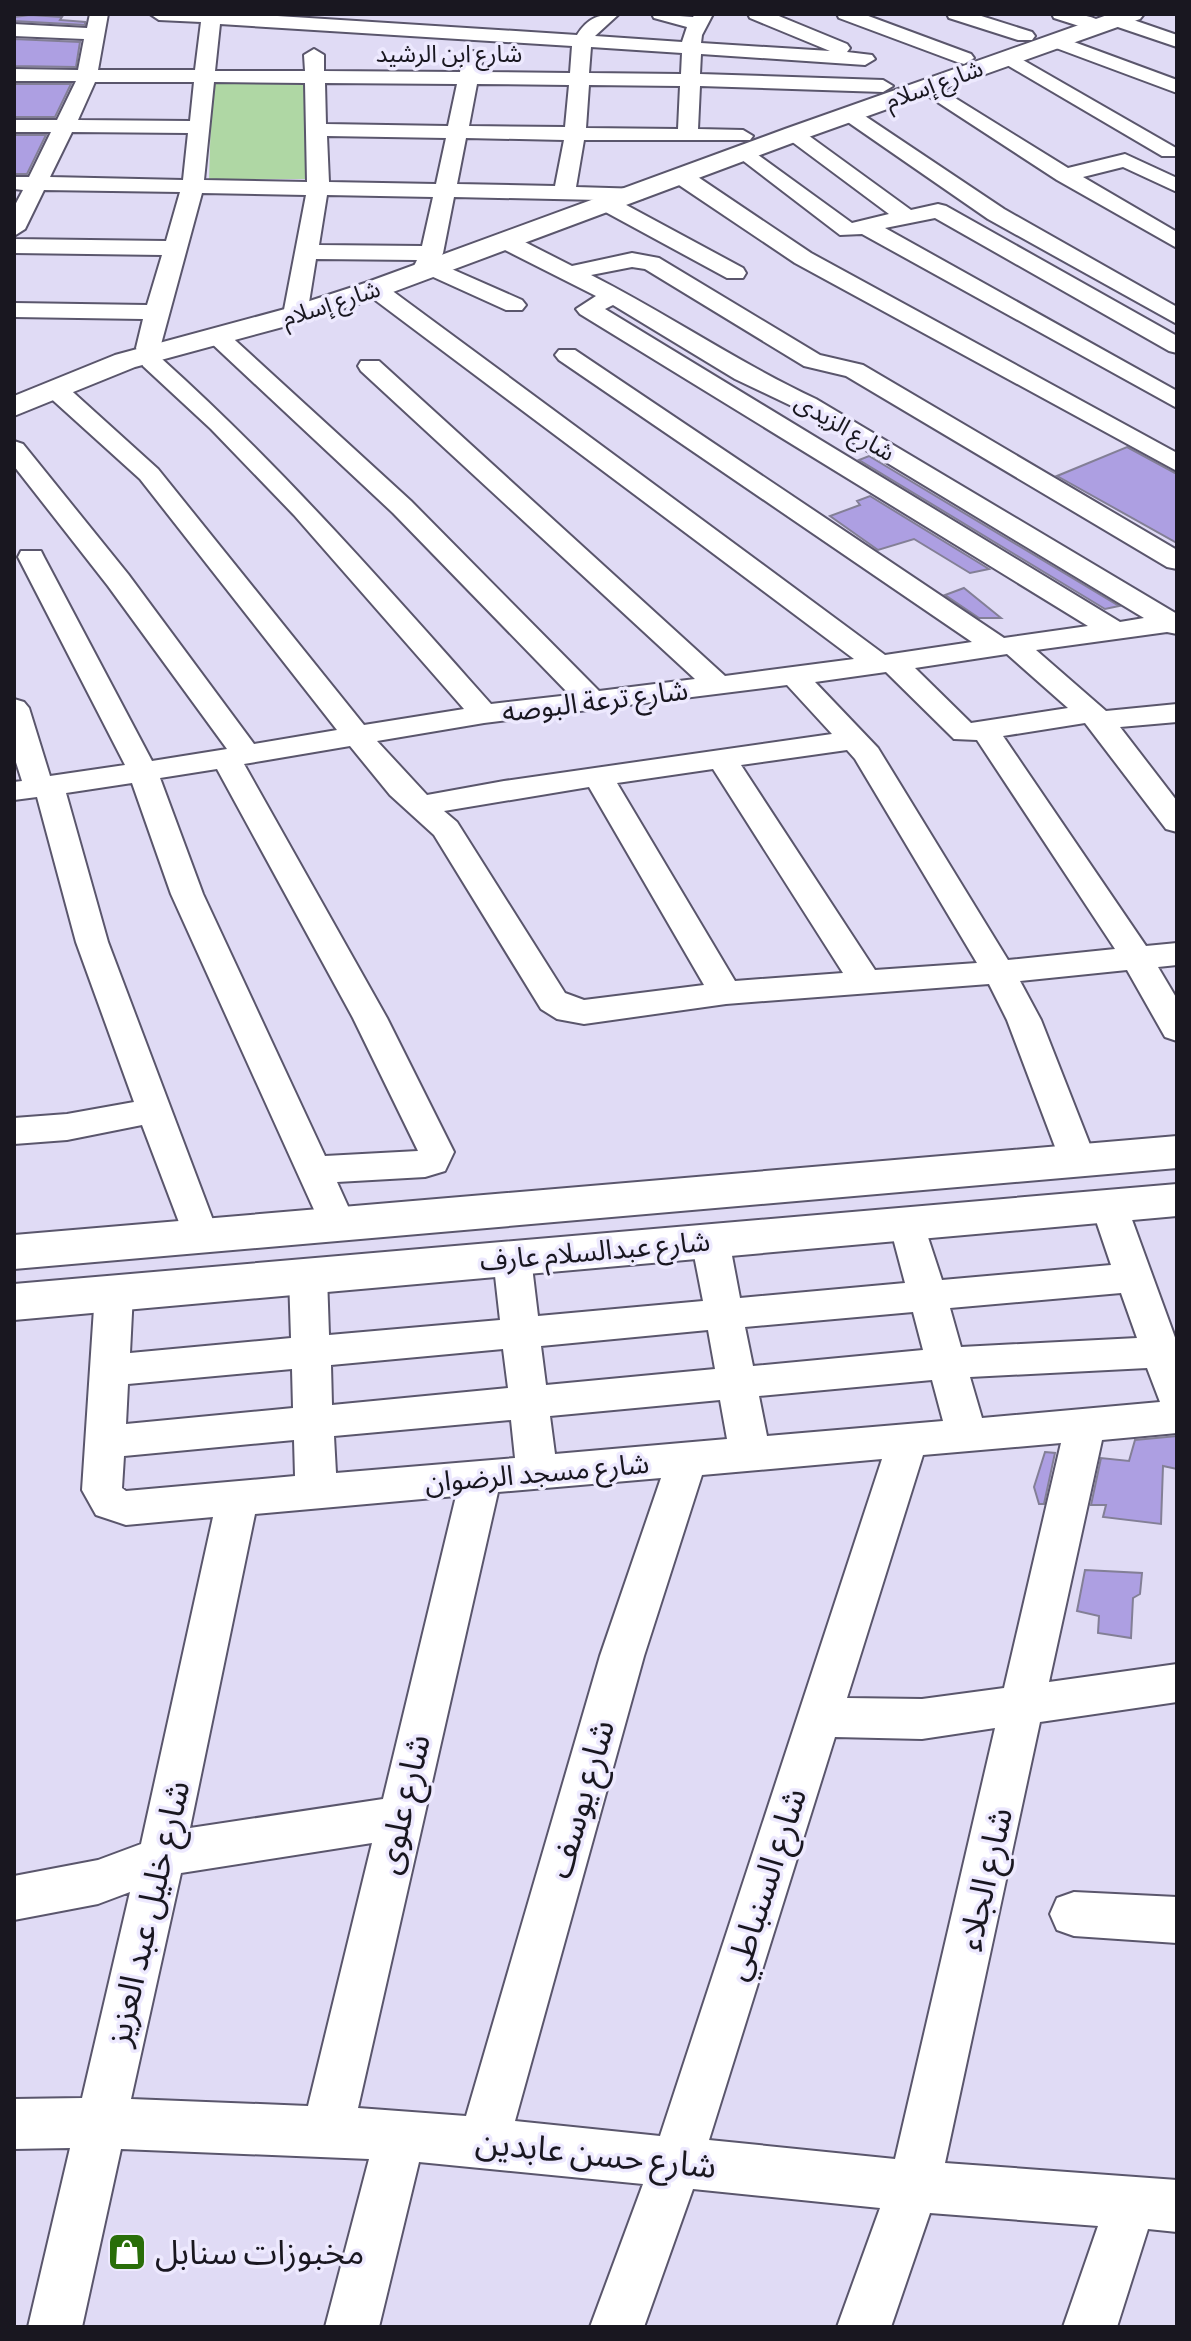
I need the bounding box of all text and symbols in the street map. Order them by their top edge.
street label: شارع ابن الرشيد [376,40,522,71]
street label: شارع إسلام [882,54,988,119]
street label: شارع إسلام [278,274,385,336]
street label: شارع الزيدى [789,388,899,470]
street label: شارع ترعة البوصه [500,674,690,733]
street label: شارع عبدالسلام عارف [479,1225,712,1281]
street label: شارع مسجد الرضوان [424,1448,651,1503]
street label: شارع يوسف [541,1716,627,1884]
street label: شارع علوى [369,1731,443,1879]
street label: شارع خليل عبد العزيز [99,1777,202,2051]
street label: شارع السنباطي [717,1783,820,1987]
street label: شارع الجلاء [951,1804,1025,1955]
street label: شارع حسن عابدين [473,2123,718,2191]
shop icon: مخبوزات سنابل [106,2231,148,2273]
place label: مخبوزات سنابل [155,2234,364,2272]

